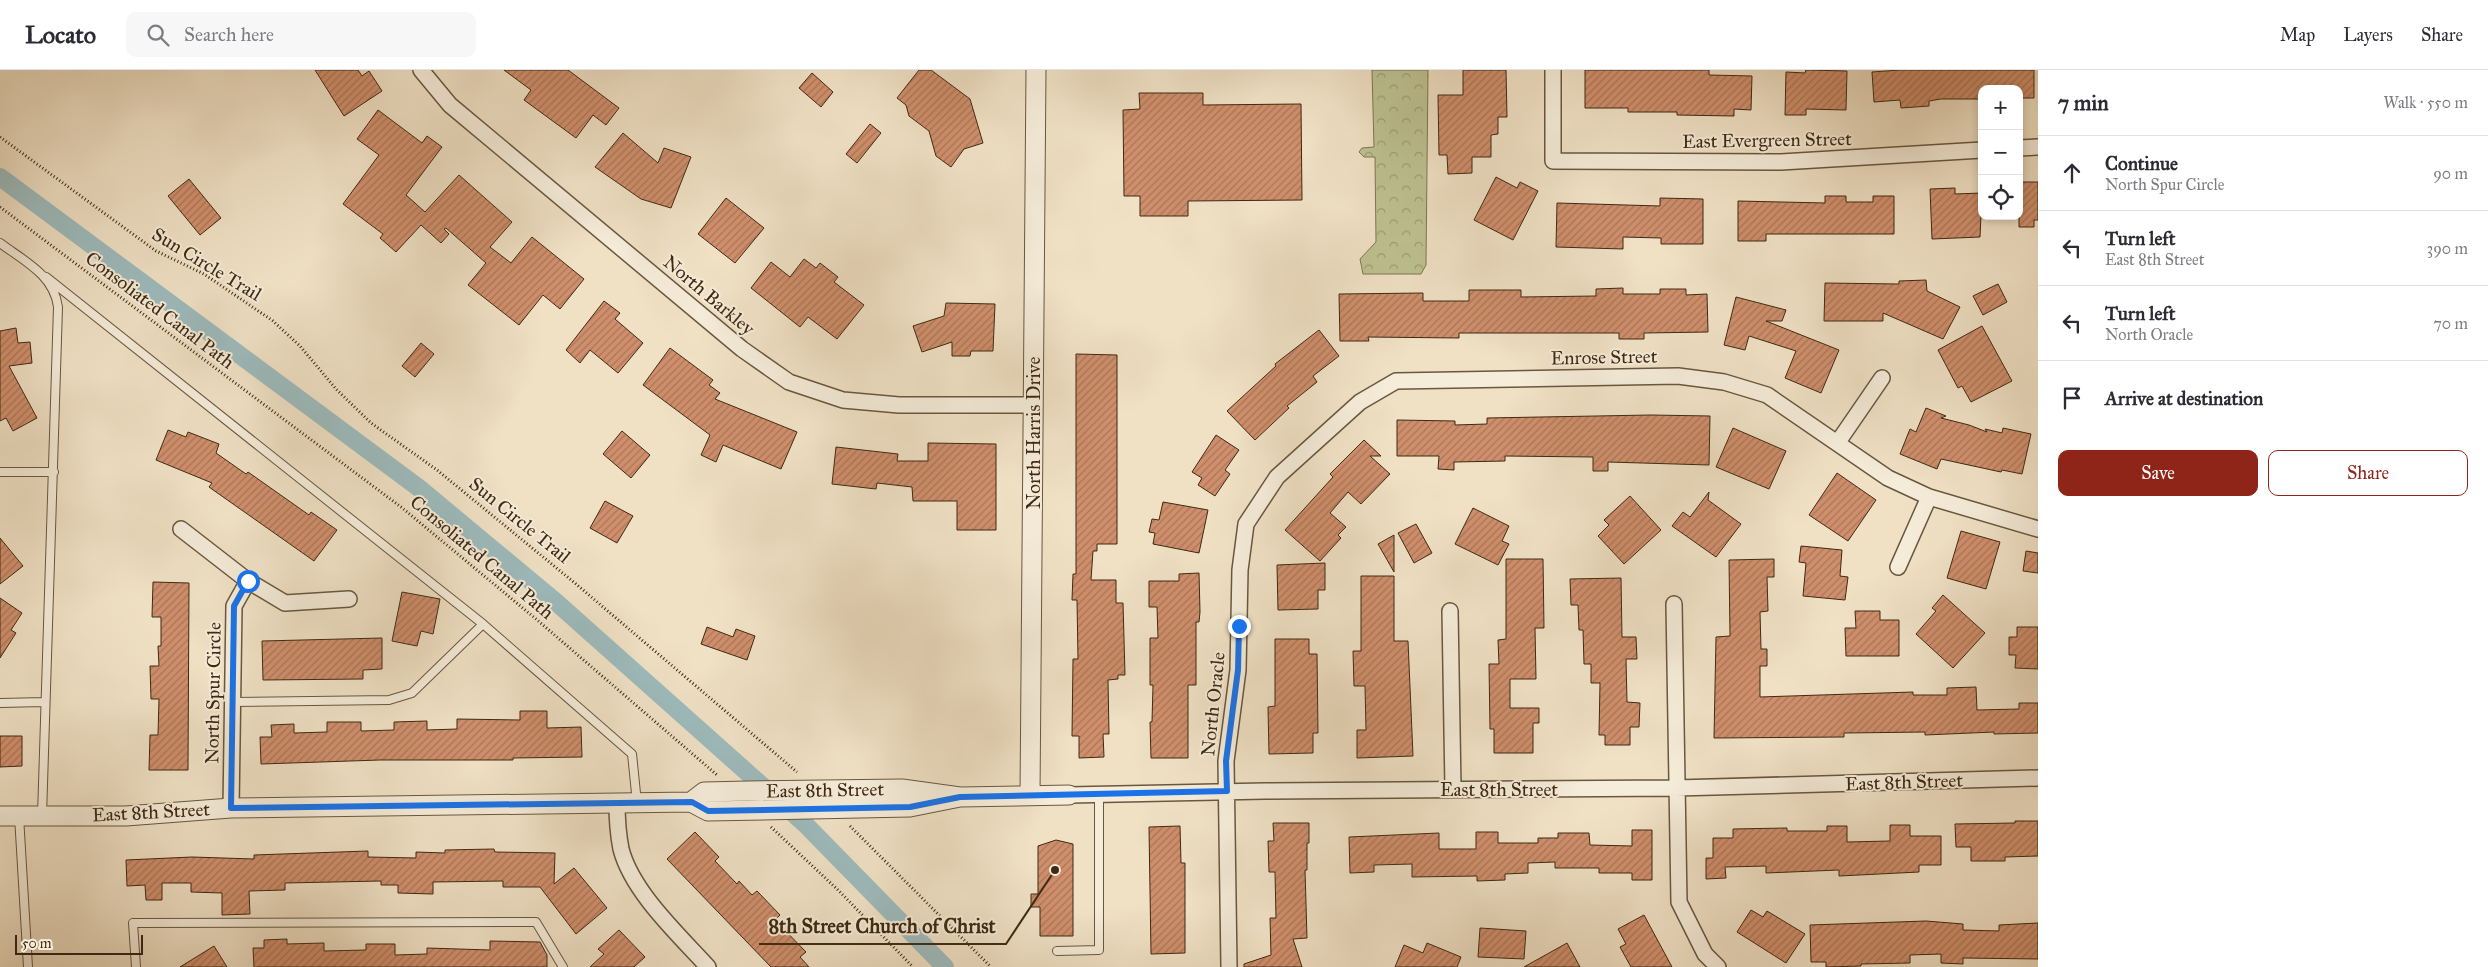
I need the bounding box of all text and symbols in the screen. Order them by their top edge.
search box [126,12,476,57]
text: Locato [25,20,96,50]
icon: search [144,21,172,49]
text: Search here [184,23,274,46]
text: Map [2280,24,2315,46]
text: Layers [2343,24,2393,46]
text: Share [2421,24,2463,46]
map controls [1978,85,2023,220]
button: + [1978,85,2023,130]
text: 7 min [2058,90,2109,116]
text: Walk · 550 m [2384,93,2468,112]
street label: East Evergreen Street [1682,127,1852,154]
button: − [1978,130,2023,175]
text: Continue [2105,152,2178,175]
icon: ahead [2058,159,2086,187]
text: 90 m [2433,164,2468,183]
button: locate [1978,175,2023,220]
text: North Spur Circle [2105,175,2225,194]
street label: Sun Circle Trail [148,222,267,306]
text: Turn left [2105,227,2175,250]
icon: left [2058,234,2086,262]
text: 390 m [2427,239,2468,258]
street label: Consoliated Canal Path [81,246,239,374]
street label: North Barkley [659,250,760,341]
text: East 8th Street [2105,250,2204,269]
text: Turn left [2105,302,2175,325]
icon: left [2058,309,2086,337]
text: 70 m [2433,314,2468,333]
text: North Oracle [2105,325,2193,344]
street label: Enrose Street [1550,345,1658,369]
street label: North Harris Drive [1022,357,1045,509]
icon: arrive [2058,384,2086,412]
text: Arrive at destination [2105,387,2263,410]
button: Save [2058,450,2258,496]
button: Share [2268,450,2468,496]
street label: Sun Circle Trail [465,472,576,568]
street label: Consoliated Canal Path [405,490,559,624]
route start [237,570,260,593]
route end [1228,615,1251,638]
street label: North Spur Circle [200,622,226,764]
street label: North Oracle [1196,651,1230,757]
street label: East 8th Street [1845,768,1964,796]
street label: East 8th Street [766,777,884,803]
street label: East 8th Street [1440,778,1558,801]
street label: East 8th Street [91,797,211,827]
callout: 8th Street Church of Christ [759,909,1006,944]
text: 8th Street Church of Christ [768,914,996,938]
scale bar [15,932,142,955]
text: 50 m [22,935,51,952]

